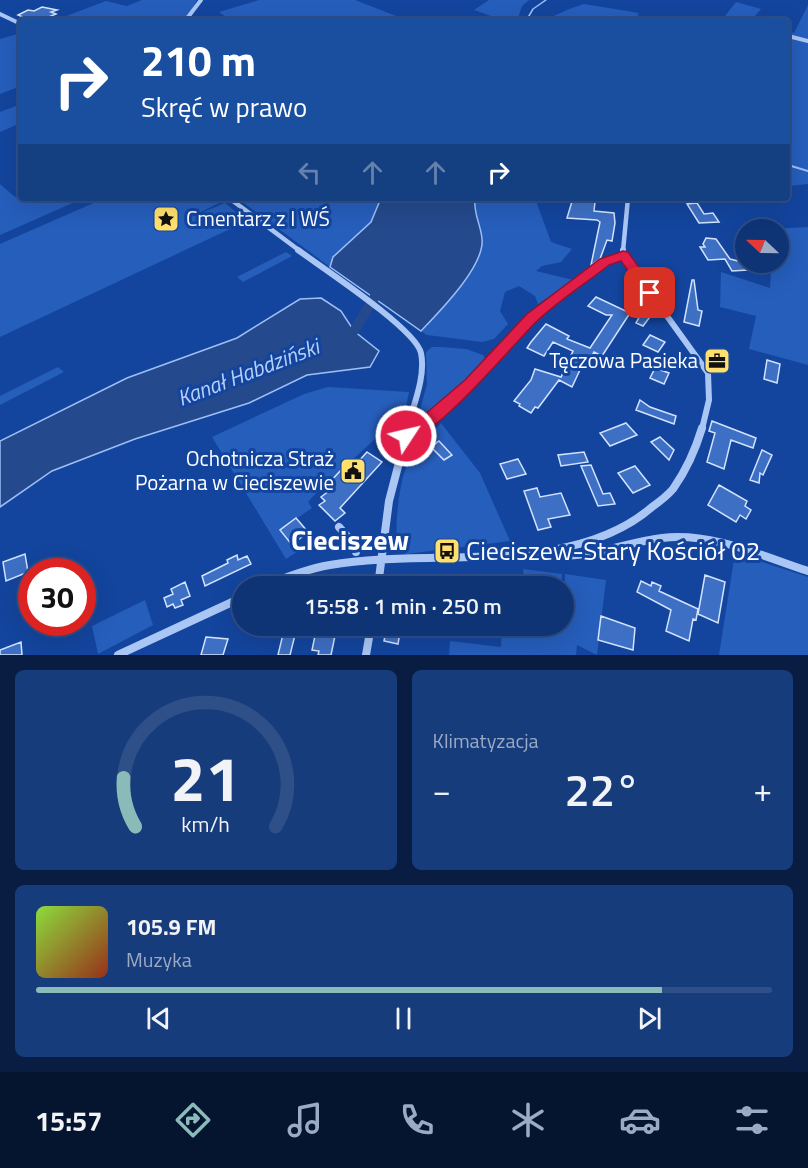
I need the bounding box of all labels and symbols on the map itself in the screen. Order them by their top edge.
place label: Cmentarz z I WŚ [186,202,330,234]
place icon: Cmentarz z I WŚ [151,204,181,234]
north arrow [735,219,789,273]
pin [624,267,675,318]
water label: Kanał Habdziński [172,328,326,415]
place label: Tęczowa Pasieka [549,344,698,376]
office icon: Tęczowa Pasieka [702,346,732,376]
position arrow [374,404,438,468]
place label: Ochotnicza Straż Pożarna w Cieciszewie [135,442,334,498]
public building icon: Ochotnicza Straż Pożarna w Cieciszewie [338,456,368,486]
district label: Cieciszew [291,518,409,561]
place label: Cieciszew-Stary Kościół 02 [466,531,760,570]
bus stop icon: Cieciszew-Stary Kościół 02 [432,536,462,566]
speed limit sign: 30 [18,558,96,636]

